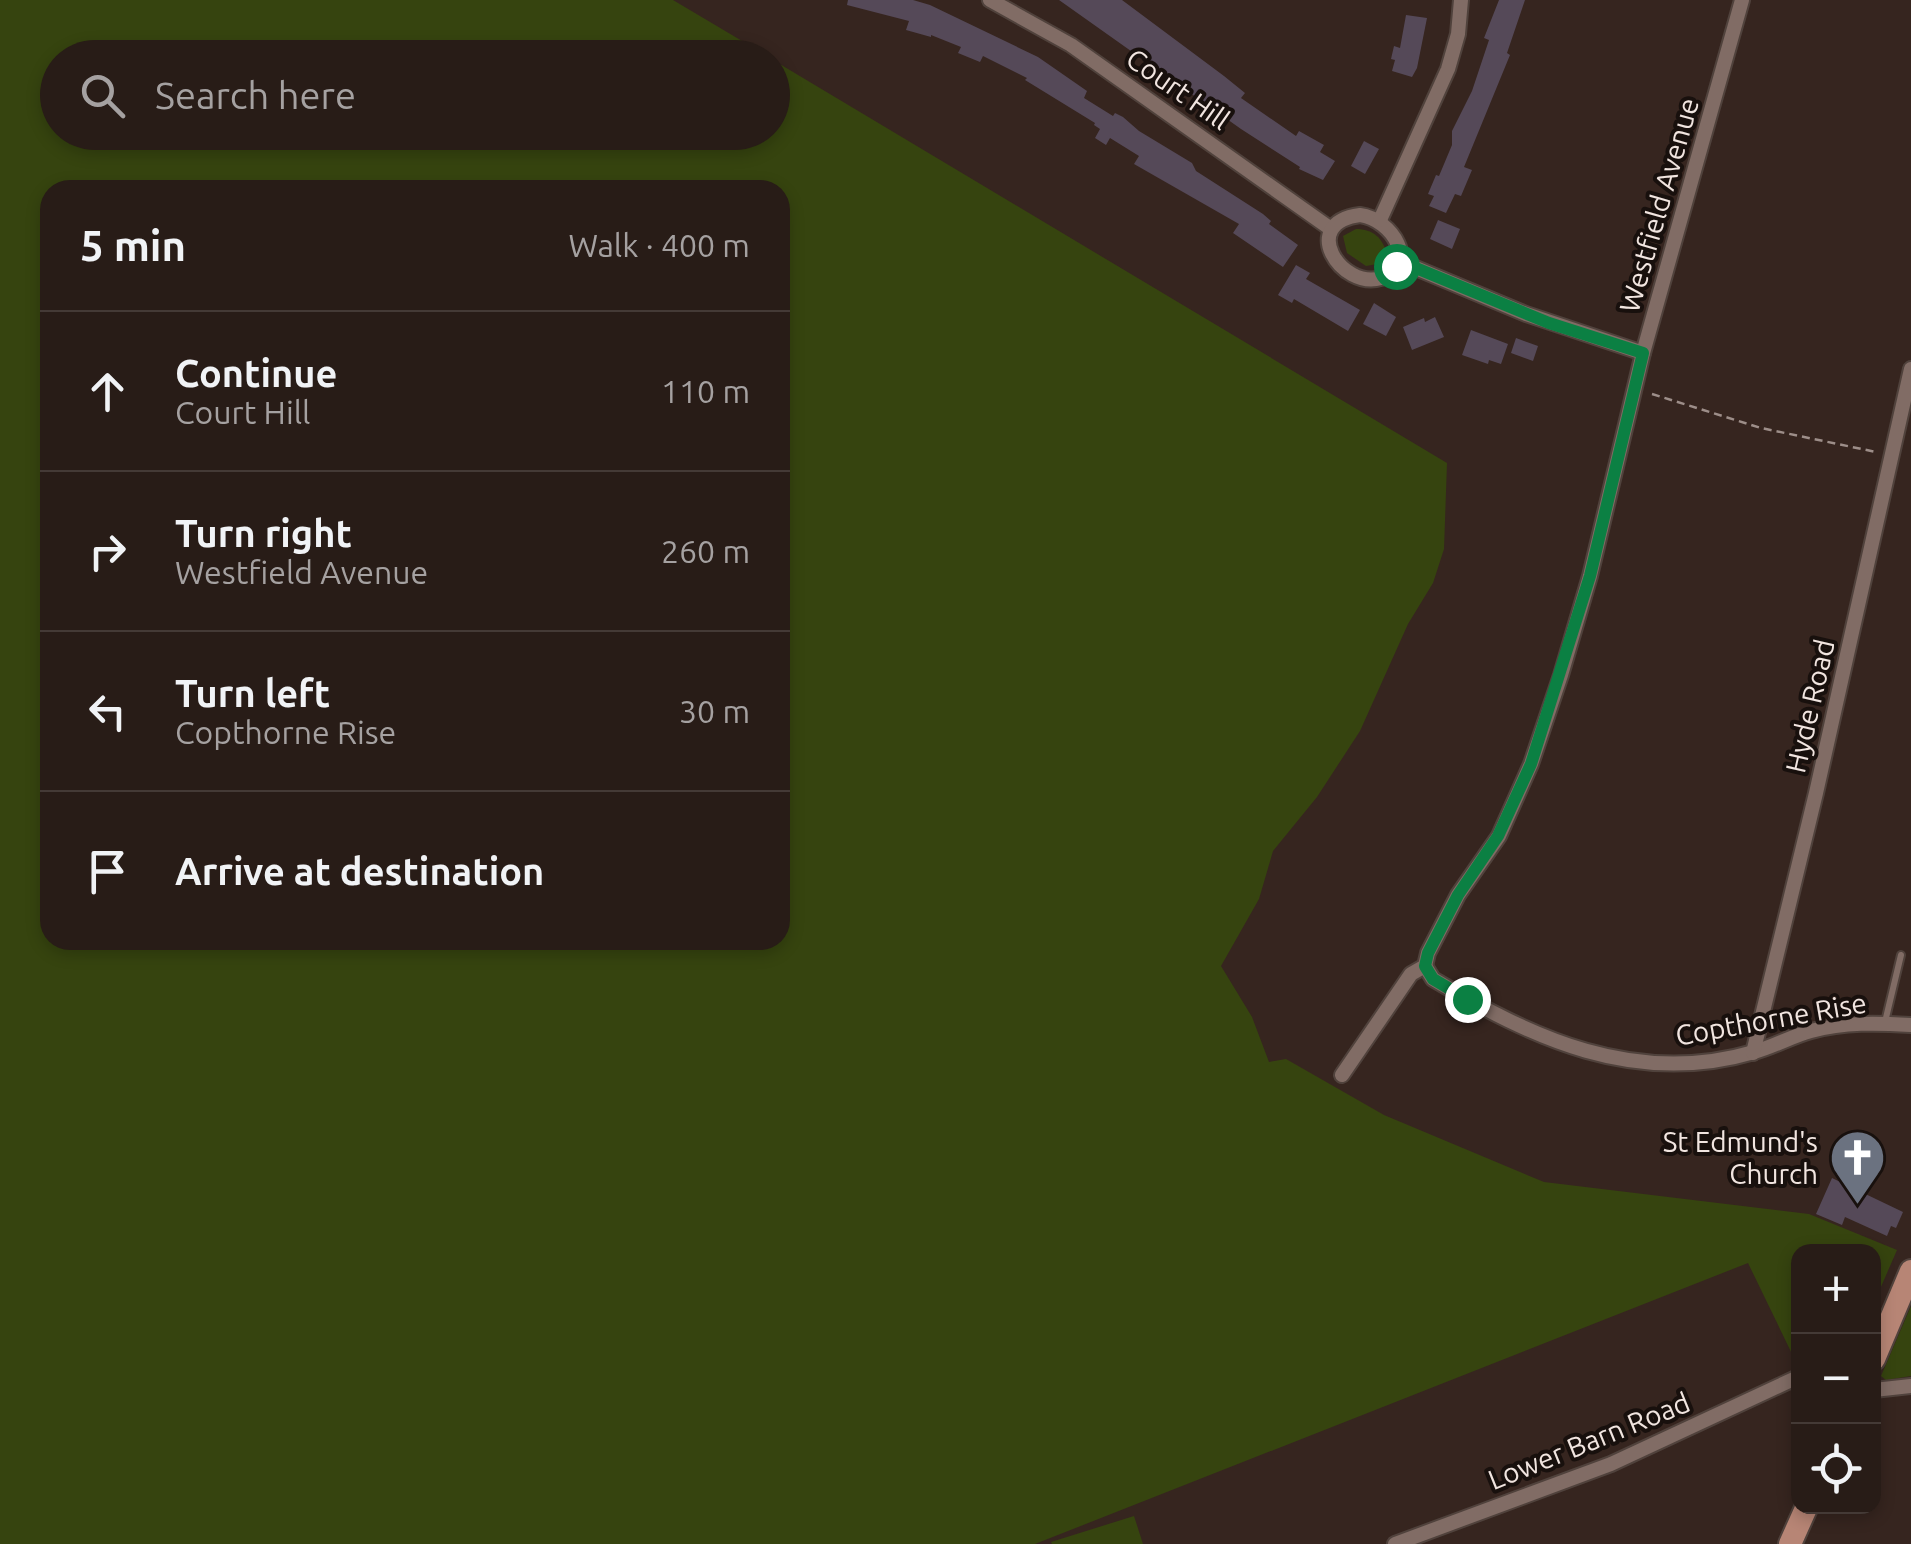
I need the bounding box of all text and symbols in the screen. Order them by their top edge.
search box [40,40,790,150]
street label: Court Hill [1121,42,1236,135]
icon: search [75,68,130,123]
text: Search here [155,74,356,116]
street label: Westfield Avenue [1613,94,1704,316]
text: 5 min [80,222,186,269]
text: Walk · 400 m [568,227,750,263]
route start [1374,244,1420,290]
text: Continue [175,352,337,394]
icon: ahead [80,364,135,419]
text: 110 m [661,373,750,409]
text: Court Hill [175,394,310,430]
text: Turn right [175,512,352,554]
icon: right [80,524,135,579]
text: 260 m [661,533,750,569]
text: Westfield Avenue [175,554,428,590]
street label: Hyde Road [1779,636,1840,776]
text: Turn left [175,672,330,714]
icon: left [80,684,135,739]
text: 30 m [679,693,750,729]
text: Copthorne Rise [175,714,396,750]
icon: arrive [80,844,135,899]
text: Arrive at destination [175,850,544,892]
route end [1445,977,1491,1023]
street label: Copthorne Rise [1673,986,1869,1051]
place label: St Edmund's Church [1663,1126,1818,1189]
church icon: St Edmund's Church [1827,1128,1887,1207]
map controls [1791,1244,1881,1514]
button: + [1791,1244,1881,1334]
button: − [1791,1334,1881,1424]
street label: Lower Barn Road [1484,1386,1694,1495]
button: locate [1791,1424,1881,1514]

